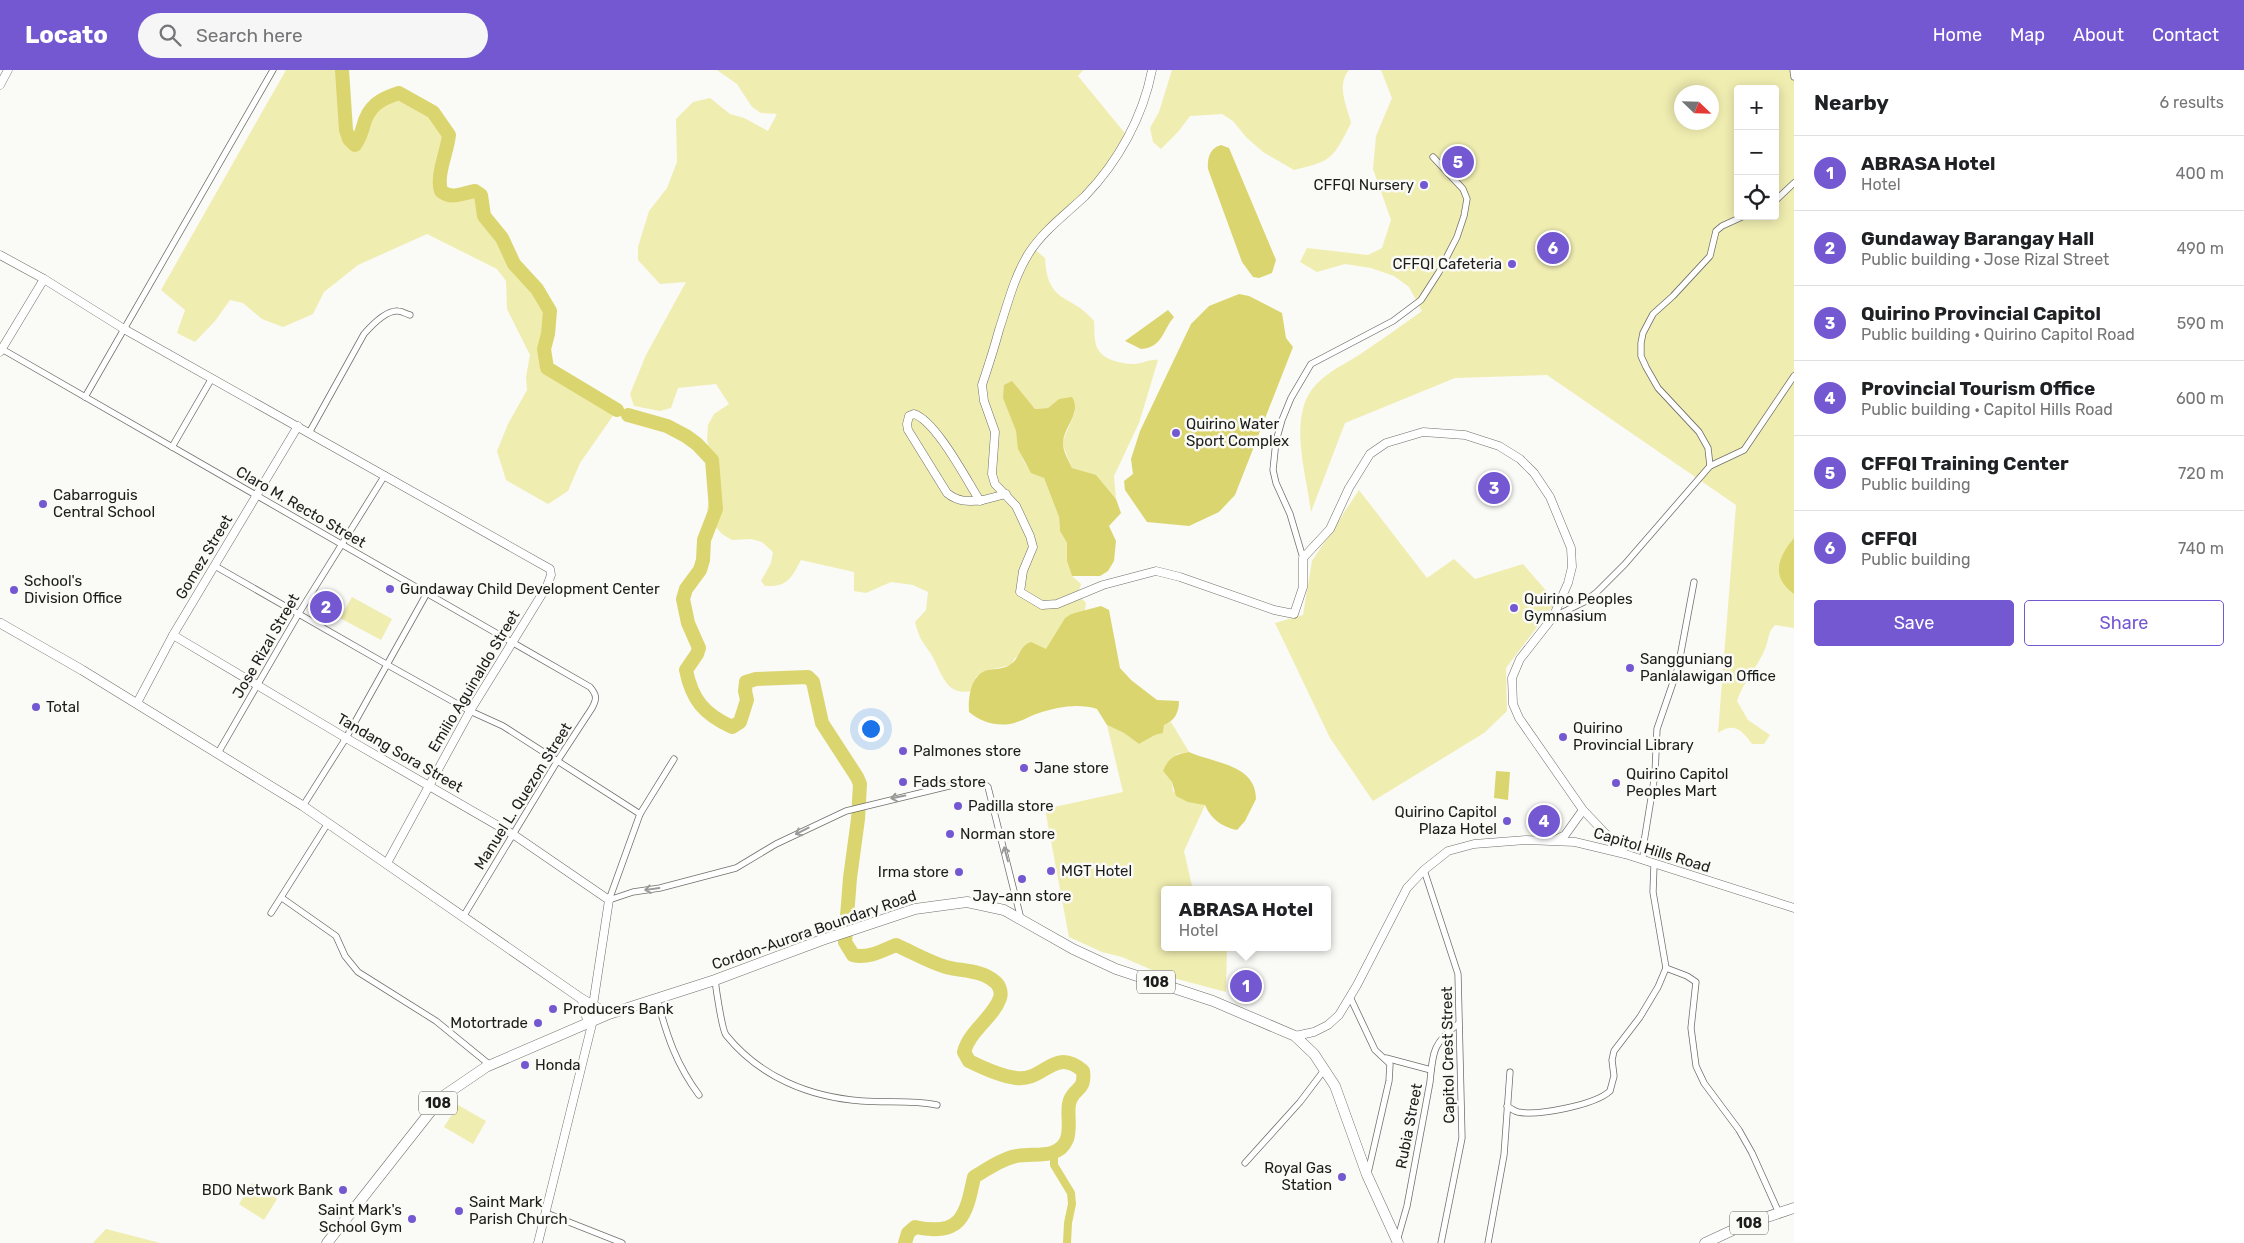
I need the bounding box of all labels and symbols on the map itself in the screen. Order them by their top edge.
north arrow [1674,85,1719,130]
pin: 5 [1442,143,1474,181]
place label: CFFQI Nursery [1313,176,1414,194]
marker: CFFQI Nursery [1418,179,1430,191]
pin: 6 [1537,229,1569,267]
place label: CFFQI Cafeteria [1393,255,1502,273]
marker: CFFQI Cafeteria [1506,258,1518,270]
place label: Quirino Water Sport Complex [1186,415,1289,450]
marker: Quirino Water Sport Complex [1170,427,1182,439]
street label: Claro M. Recto Street [233,462,369,552]
pin: 3 [1478,469,1510,507]
place label: Cabarroguis Central School [53,486,155,521]
marker: Cabarroguis Central School [37,498,49,510]
street label: Gomez Street [172,511,236,602]
place label: School's Division Office [24,572,122,607]
place label: Gundaway Child Development Center [400,580,660,598]
marker: Gundaway Child Development Center [384,583,396,595]
marker: School's Division Office [8,584,20,596]
pin: 2 [310,588,342,626]
street label: Jose Rizal Street [229,590,303,702]
place label: Quirino Peoples Gymnasium [1524,590,1633,625]
marker: Quirino Peoples Gymnasium [1508,602,1520,614]
street label: Emilio Aguinaldo Street [424,607,524,755]
place label: Sangguniang Panlalawigan Office [1640,650,1776,685]
marker: Sangguniang Panlalawigan Office [1624,662,1636,674]
place label: Total [46,698,80,716]
marker: Total [30,701,42,713]
street label: Tandang Sora Street [334,710,466,796]
your location [858,716,884,742]
street label: Manuel L. Quezon Street [470,719,576,873]
place label: Quirino Provincial Library [1573,719,1694,754]
marker: Quirino Provincial Library [1557,731,1569,743]
place label: Palmones store [913,742,1021,760]
marker: Palmones store [897,745,909,757]
place label: Jane store [1034,759,1109,777]
marker: Jane store [1018,762,1030,774]
place label: Quirino Capitol Peoples Mart [1626,765,1728,800]
place label: Fads store [913,773,986,791]
marker: Fads store [897,776,909,788]
marker: Quirino Capitol Peoples Mart [1610,777,1622,789]
one-way arrow [890,793,906,803]
place label: Padilla store [968,797,1054,815]
marker: Padilla store [952,800,964,812]
pin: 4 [1528,802,1560,840]
place label: Quirino Capitol Plaza Hotel [1395,803,1497,838]
marker: Quirino Capitol Plaza Hotel [1501,815,1513,827]
street label: Capitol Hills Road [1591,824,1713,876]
place label: Norman store [960,825,1055,843]
one-way arrow [795,827,810,836]
marker: Norman store [944,828,956,840]
one-way arrow [1001,847,1010,863]
place label: MGT Hotel [1061,862,1132,880]
place label: Irma store [878,863,949,881]
marker: MGT Hotel [1045,865,1057,877]
marker: Irma store [953,866,965,878]
marker: Jay-ann store [1016,873,1028,885]
one-way arrow [644,884,660,894]
street label: Cordon-Aurora Boundary Road [709,886,919,974]
place label: Jay-ann store [973,887,1071,905]
pin: 1 [1230,967,1262,1005]
road number: 108 [1137,970,1175,994]
street label: Capitol Crest Street [1438,986,1458,1124]
place label: Producers Bank [563,1000,674,1018]
marker: Producers Bank [547,1003,559,1015]
place label: Motortrade [450,1014,528,1032]
marker: Motortrade [532,1017,544,1029]
place label: Honda [535,1056,581,1074]
marker: Honda [519,1059,531,1071]
street label: Rubia Street [1392,1082,1426,1170]
road number: 108 [419,1091,457,1114]
place label: Royal Gas Station [1264,1159,1332,1194]
marker: Royal Gas Station [1336,1171,1348,1183]
place label: BDO Network Bank [202,1181,333,1199]
marker: BDO Network Bank [337,1184,349,1196]
place label: Saint Mark Parish Church [469,1193,568,1228]
place label: Saint Mark's School Gym [318,1201,402,1236]
marker: Saint Mark Parish Church [453,1205,465,1217]
road number: 108 [1730,1212,1768,1234]
marker: Saint Mark's School Gym [406,1213,418,1225]

